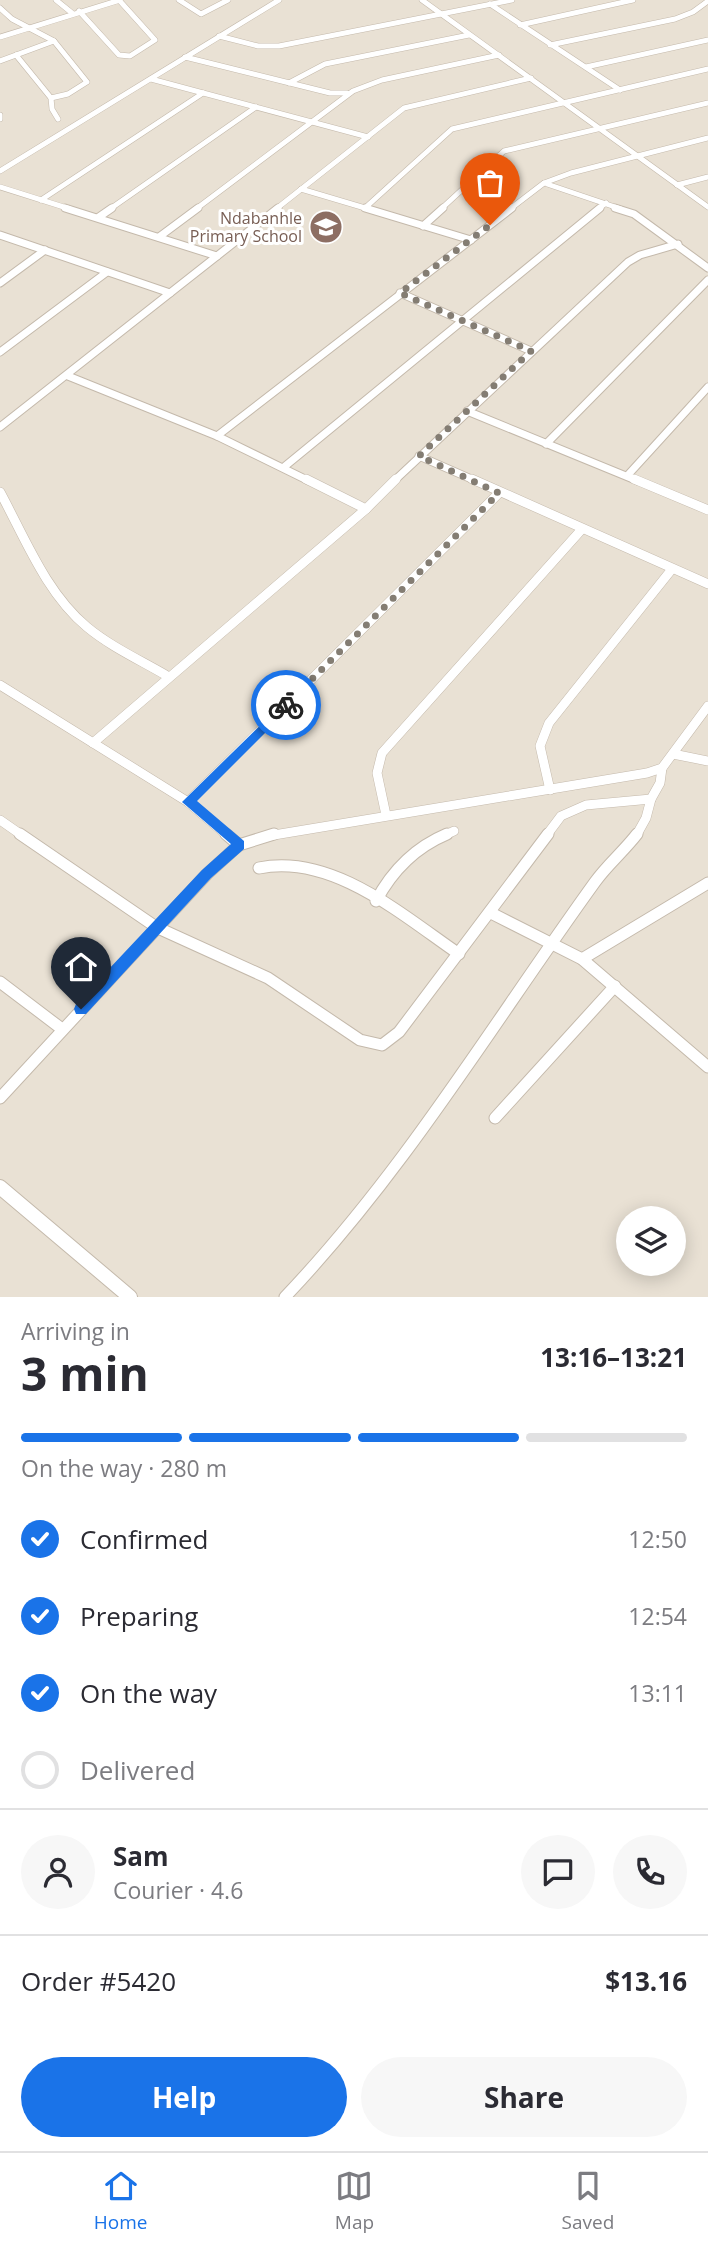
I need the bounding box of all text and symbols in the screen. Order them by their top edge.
pin [460,153,520,225]
icon: bag [471,164,509,202]
place label: Ndabanhle Primary School [190,207,302,247]
school or university icon: Ndabanhle Primary School [307,208,345,246]
courier [251,670,321,740]
icon: bike [267,686,305,724]
pin [51,937,111,1009]
icon: home [62,948,100,986]
map controls [616,1206,686,1276]
button: layers [616,1206,686,1276]
text: Arriving in [21,1315,130,1347]
text: 13:16–13:21 [540,1339,687,1375]
text: 3 min [21,1342,149,1404]
text: On the way · 280 m [21,1452,227,1484]
icon: check [21,1520,59,1558]
text: Confirmed [80,1521,208,1557]
text: 12:50 [628,1523,687,1555]
icon: check [21,1597,59,1635]
text: Preparing [80,1598,198,1634]
text: 12:54 [628,1600,687,1632]
icon: check [21,1674,59,1712]
text: On the way [80,1675,217,1711]
text: 13:11 [628,1677,687,1709]
text: Delivered [80,1752,195,1788]
button: person [21,1835,95,1909]
button: chat [521,1835,595,1909]
button: phone [613,1835,687,1909]
text: Sam [113,1838,169,1874]
text: Courier · 4.6 [113,1874,243,1906]
text: Order #5420 [21,1963,176,1999]
text: $13.16 [605,1963,687,1999]
button: Help [21,2057,347,2137]
button: Share [361,2057,687,2137]
tab: Home [94,2167,147,2235]
tab: Map [335,2167,374,2235]
tab: Saved [562,2167,614,2235]

